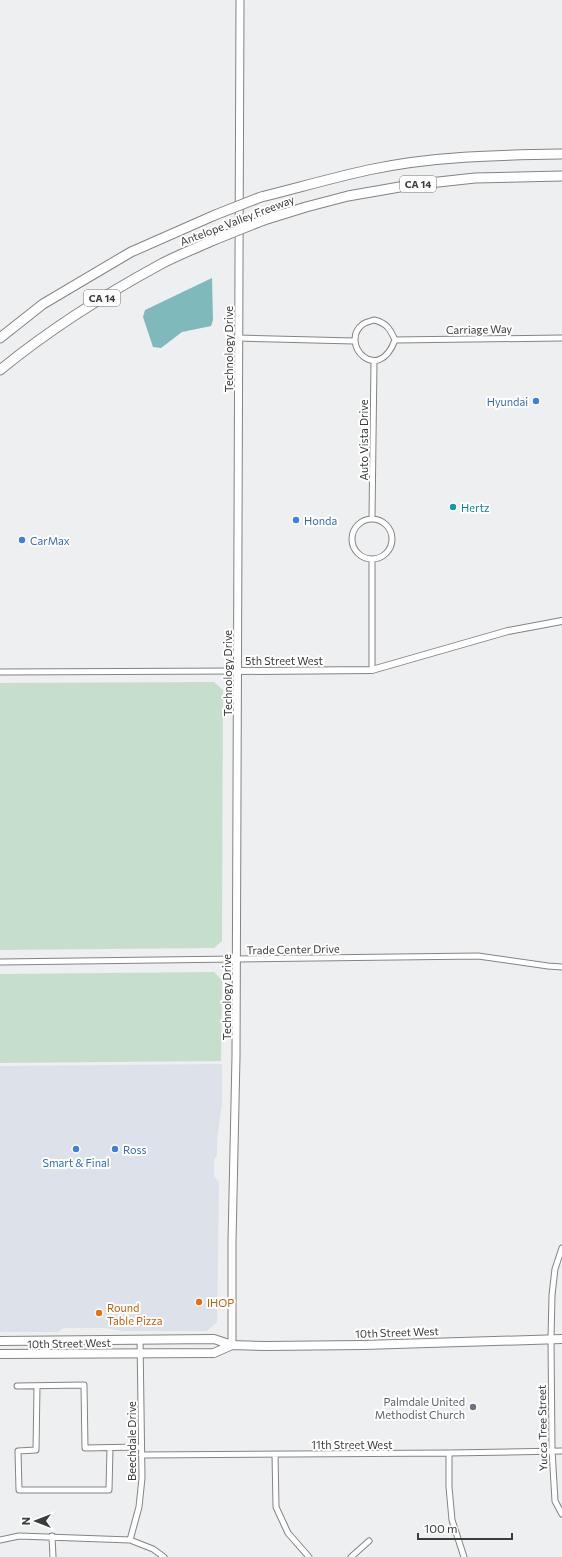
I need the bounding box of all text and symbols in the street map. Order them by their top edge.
road number: CA 14 [400,176,436,192]
street label: Antelope Valley Freeway [178,192,296,248]
road number: CA 14 [84,290,120,306]
street label: Technology Drive [222,306,235,392]
street label: Carriage Way [446,322,513,336]
place label: Hyundai [487,395,528,408]
marker: Hyundai [531,396,541,406]
street label: Auto Vista Drive [357,399,370,481]
place label: Hertz [461,501,490,514]
marker: Hertz [448,502,458,512]
place label: Honda [304,514,337,527]
marker: Honda [291,515,301,525]
place label: CarMax [30,534,70,547]
marker: CarMax [17,535,27,545]
street label: Technology Drive [221,630,234,716]
street label: 5th Street West [245,654,324,667]
street label: Trade Center Drive [246,942,340,956]
street label: Technology Drive [220,954,233,1040]
place label: Ross [123,1143,146,1156]
marker: Smart & Final [71,1144,81,1154]
marker: Ross [110,1144,120,1154]
place label: Smart & Final [43,1156,109,1169]
place label: IHOP [207,1296,234,1309]
marker: IHOP [194,1297,204,1307]
place label: Round Table Pizza [107,1301,162,1327]
marker: Round Table Pizza [94,1308,104,1318]
street label: 10th Street West [355,1324,440,1340]
street label: 10th Street West [27,1336,111,1350]
street label: Yucca Tree Street [535,1384,549,1471]
place label: Palmdale United Methodist Church [375,1395,465,1421]
street label: Beechdale Drive [125,1401,138,1481]
marker: Palmdale United Methodist Church [468,1402,478,1412]
street label: 11th Street West [311,1438,393,1451]
north arrow [16,1501,56,1541]
scale bar [418,1515,512,1541]
text: N [19,1517,32,1525]
text: 100 m [424,1521,458,1535]

